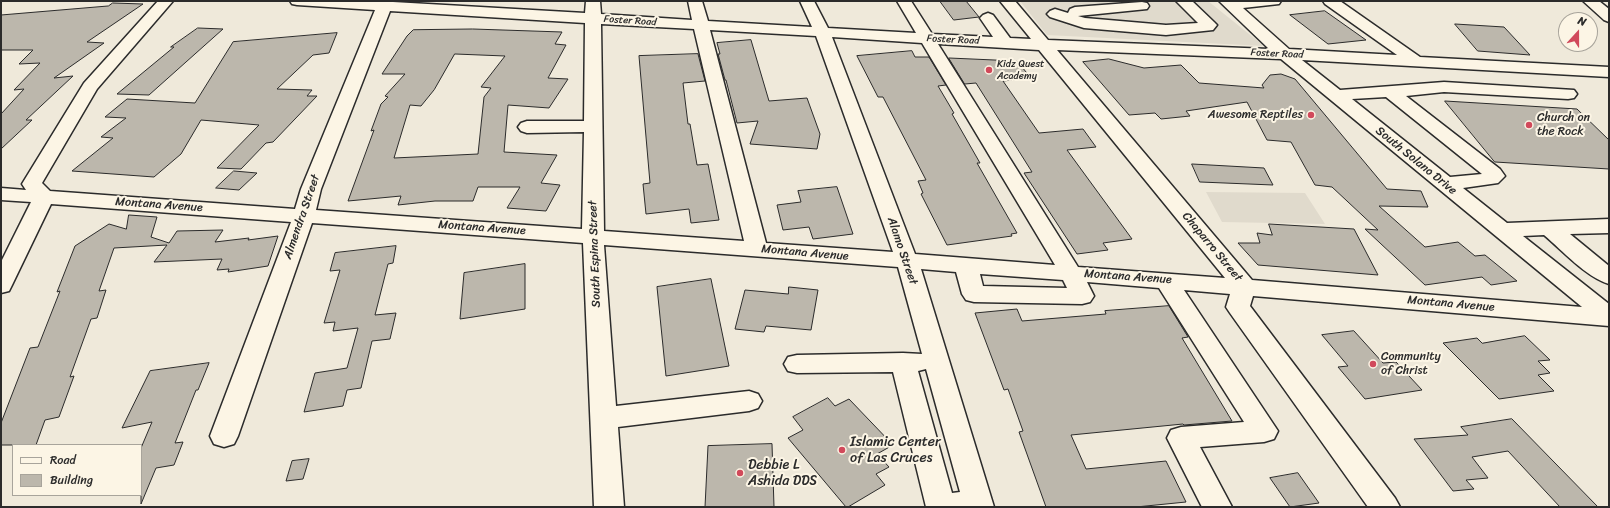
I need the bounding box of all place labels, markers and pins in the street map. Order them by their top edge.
place label: Kidz Quest Academy [997,58,1044,82]
marker: Kidz Quest Academy [984,65,994,75]
place label: Awesome Reptiles [1208,108,1303,122]
marker: Awesome Reptiles [1306,110,1316,120]
place label: Church on the Rock [1537,111,1590,139]
marker: Church on the Rock [1524,120,1534,130]
place label: Community of Christ [1381,350,1441,378]
marker: Community of Christ [1368,359,1378,369]
place label: Islamic Center of Las Cruces [850,434,941,466]
marker: Islamic Center of Las Cruces [837,445,847,455]
place label: Debbie L Ashida DDS [748,457,817,490]
marker: Debbie L Ashida DDS [735,468,745,478]

